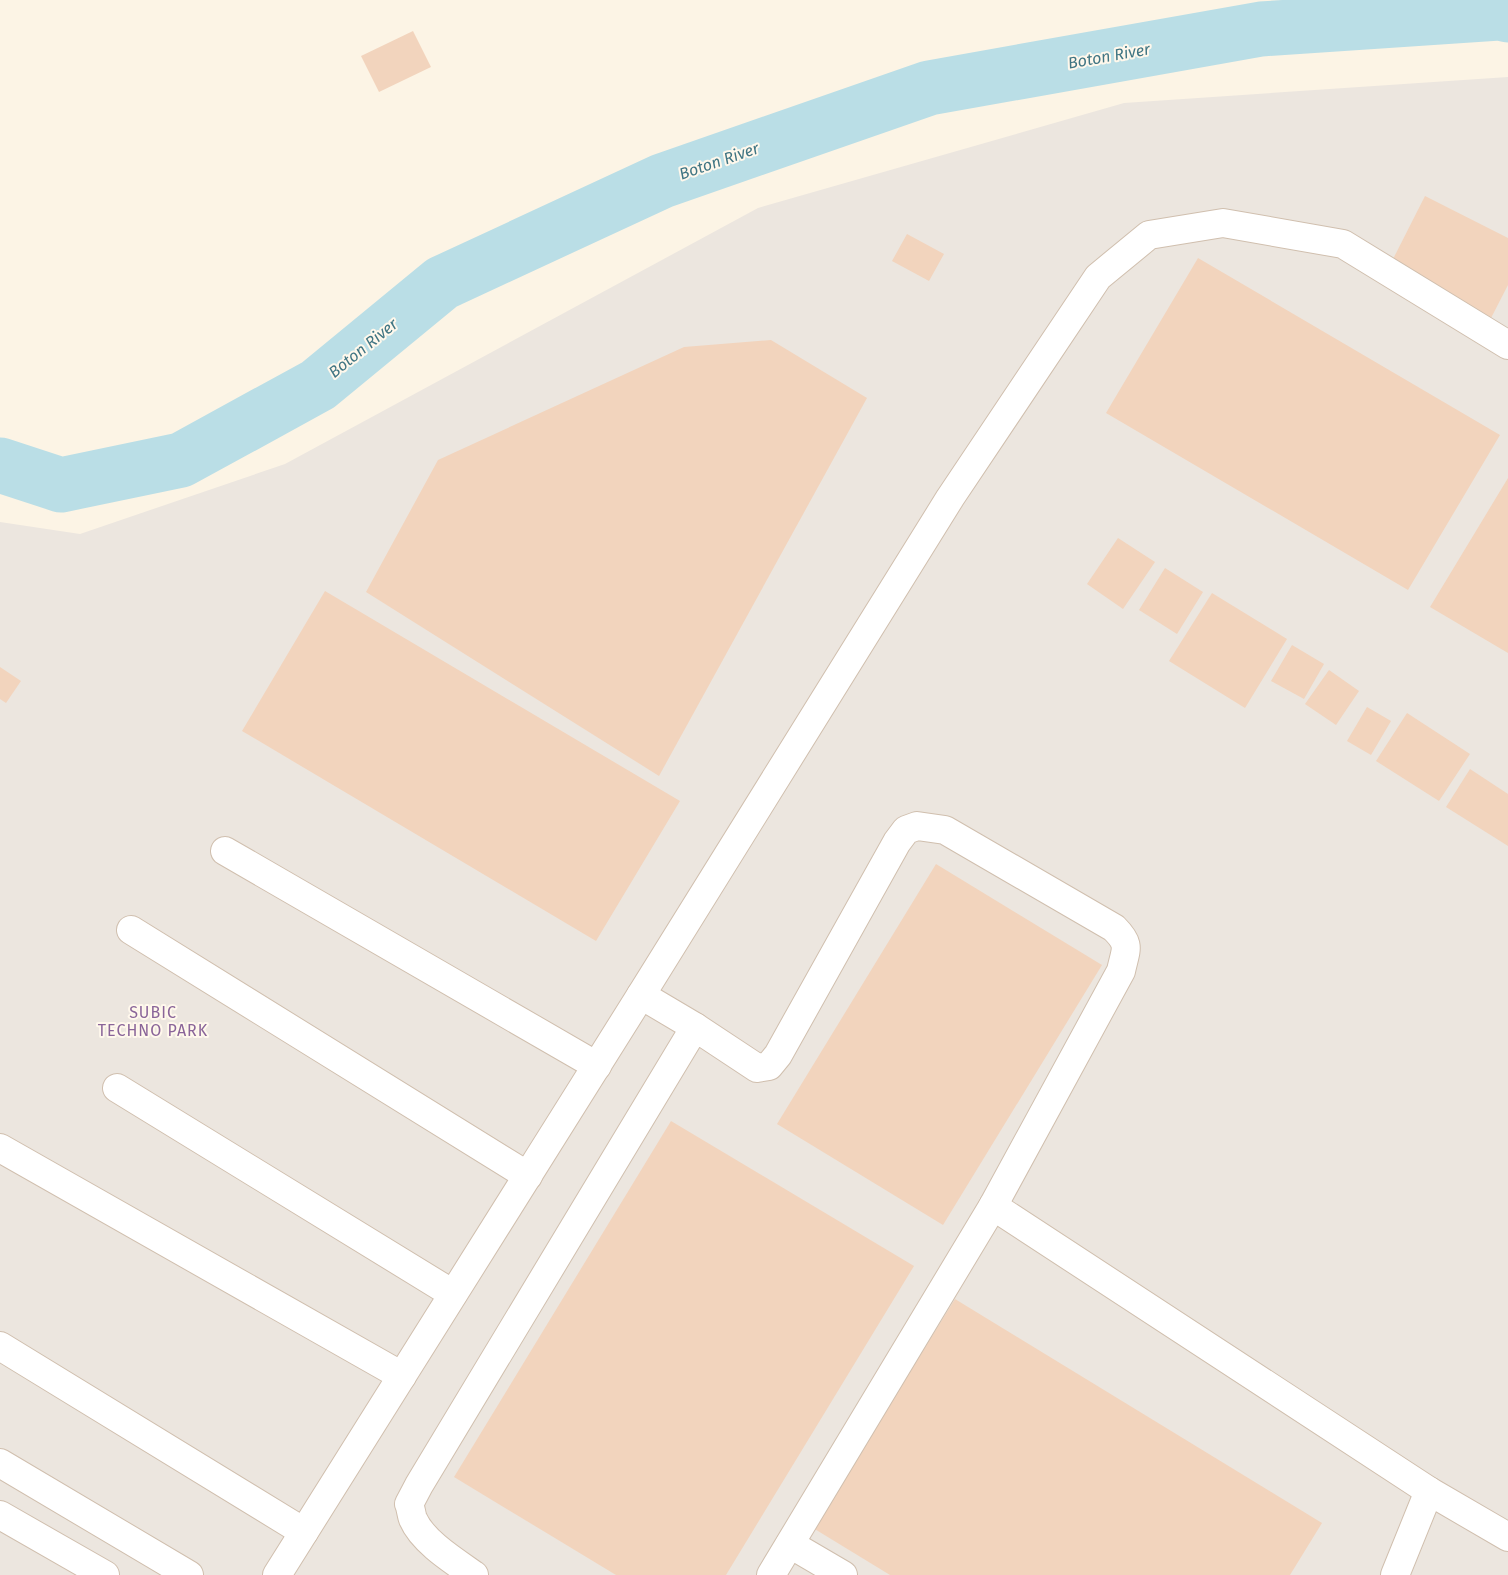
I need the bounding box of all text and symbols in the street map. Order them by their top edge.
water label: Boton River [1066,39,1152,73]
water label: Boton River [677,138,762,184]
water label: Boton River [325,314,402,382]
district label: SUBIC TECHNO PARK [98,1003,208,1040]

